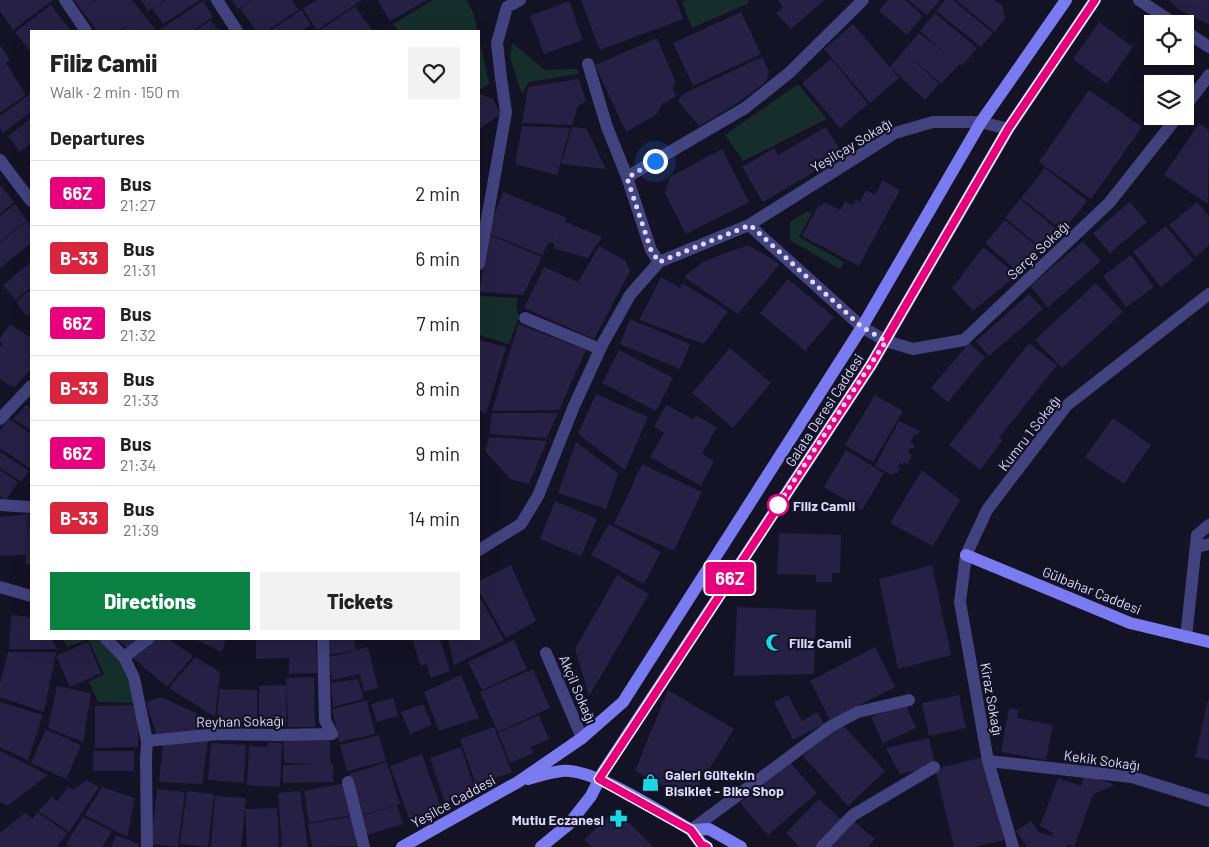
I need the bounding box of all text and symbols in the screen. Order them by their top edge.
map controls [1144,15,1194,125]
button: locate [1144,15,1194,65]
button: heart [408,47,460,99]
text: Filiz Camii [50,48,157,77]
button: layers [1144,75,1194,125]
text: Walk · 2 min · 150 m [50,82,180,101]
street label: Yeşilçay Sokağı [807,114,895,176]
text: Departures [50,126,145,149]
your location [643,149,668,174]
text: Bus [120,172,152,195]
text: 66Z [63,182,92,204]
text: 2 min [415,182,460,205]
text: 21:27 [120,195,156,214]
street label: Serçe Sokağı [1004,217,1072,283]
text: Bus [123,237,155,260]
text: B-33 [60,247,98,269]
text: 6 min [416,247,460,270]
text: 21:31 [123,260,156,279]
text: Bus [120,302,152,325]
text: 66Z [63,312,92,334]
text: 7 min [416,312,460,335]
text: 21:32 [120,325,156,344]
street label: Galata Deresi Caddesi [781,350,867,470]
text: Bus [123,367,155,390]
text: B-33 [60,377,98,399]
text: 8 min [416,377,460,400]
text: 21:33 [123,390,159,409]
street label: Kumru 1 Sokağı [994,392,1064,474]
text: Bus [120,432,152,455]
text: 66Z [63,442,92,464]
text: 9 min [416,442,460,465]
text: 21:34 [120,455,156,474]
marker: Filiz Camii [767,494,789,516]
text: Bus [123,497,155,520]
place label: Filiz Camii [793,497,855,514]
text: B-33 [60,507,98,529]
text: 14 min [408,507,460,530]
text: 21:39 [123,520,159,539]
line badge: 66Z [701,562,759,594]
street label: Gülbahar Caddesi [1040,562,1144,618]
text: 66Z [715,567,745,589]
button: Directions [50,572,250,630]
button: Tickets [260,572,460,630]
mosque icon: Filiz Camiİ [765,632,785,652]
place label: Filiz Camiİ [789,634,851,651]
street label: Akçil Sokağı [556,652,600,726]
street label: Kiraz Sokağı [977,661,1007,737]
street label: Reyhan Sokağı [196,712,284,730]
street label: Kekik Sokağı [1063,746,1141,774]
place label: Galeri Gültekin Bisiklet - Bike Shop [665,766,784,799]
street label: Yeşilce Caddesi [408,771,498,831]
shop icon: Galeri Gültekin Bisiklet - Bike Shop [641,772,661,792]
pharmacy icon: Mutlu Eczanesi [608,809,628,829]
place label: Mutlu Eczanesi [512,811,604,828]

